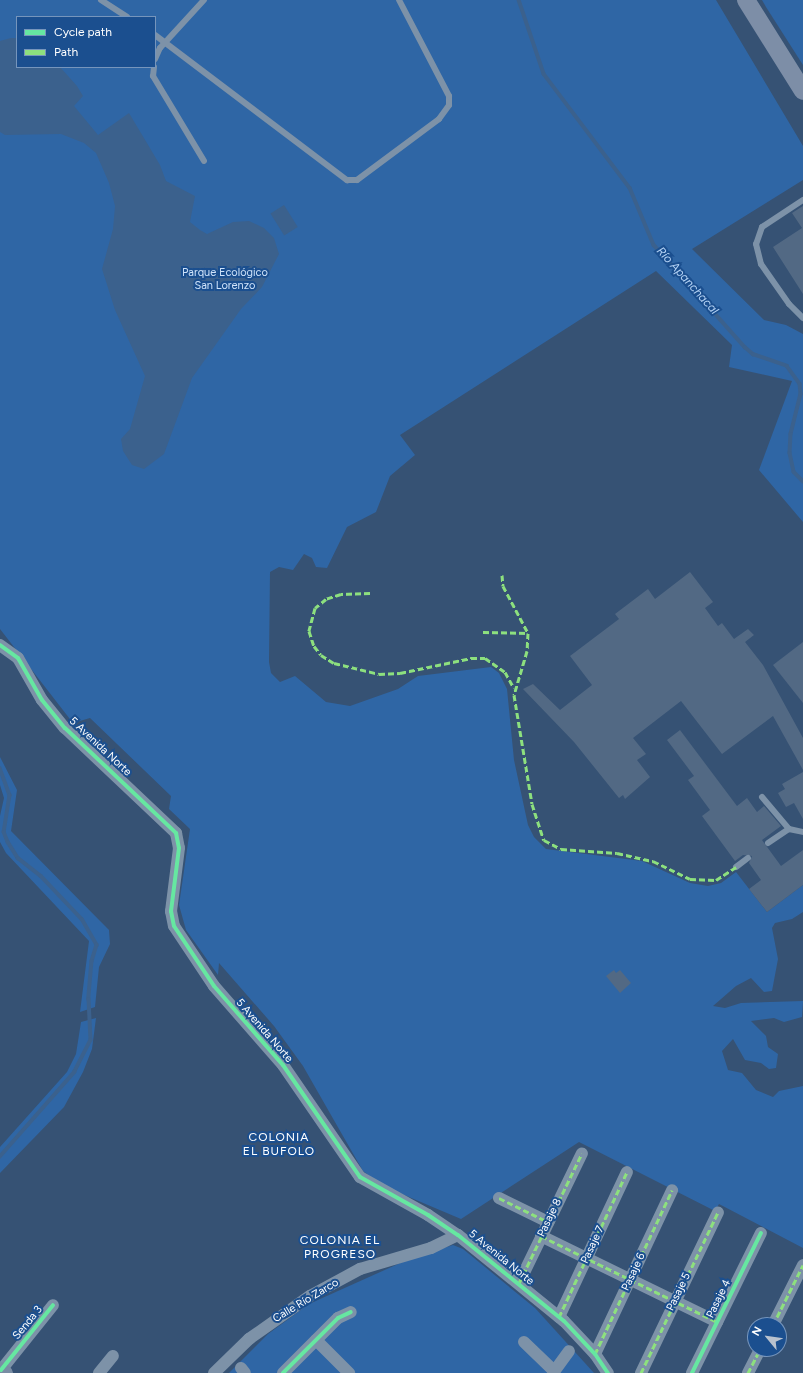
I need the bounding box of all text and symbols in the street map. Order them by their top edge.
legend [16,16,156,68]
text: Cycle path [54,25,112,39]
text: Path [54,45,78,59]
water label: Río Apanchacal [653,244,721,318]
park label: Parque Ecológico San Lorenzo [182,267,268,293]
street label: 5 Avenida Norte [66,715,134,779]
street label: 5 Avenida Norte [233,996,295,1066]
district label: COLONIA EL BUFOLO [243,1131,315,1159]
street label: Pasaje 8 [535,1197,565,1239]
street label: Pasaje 7 [579,1224,607,1266]
street label: 5 Avenida Norte [466,1228,536,1288]
district label: COLONIA EL PROGRESO [300,1234,380,1262]
street label: Pasaje 6 [619,1251,649,1293]
street label: Pasaje 5 [664,1271,694,1313]
street label: Calle Río Zarco [271,1276,341,1326]
street label: Pasaje 4 [704,1278,734,1320]
street label: Senda 3 [10,1303,46,1343]
north arrow [747,1317,787,1357]
text: N [749,1325,765,1338]

